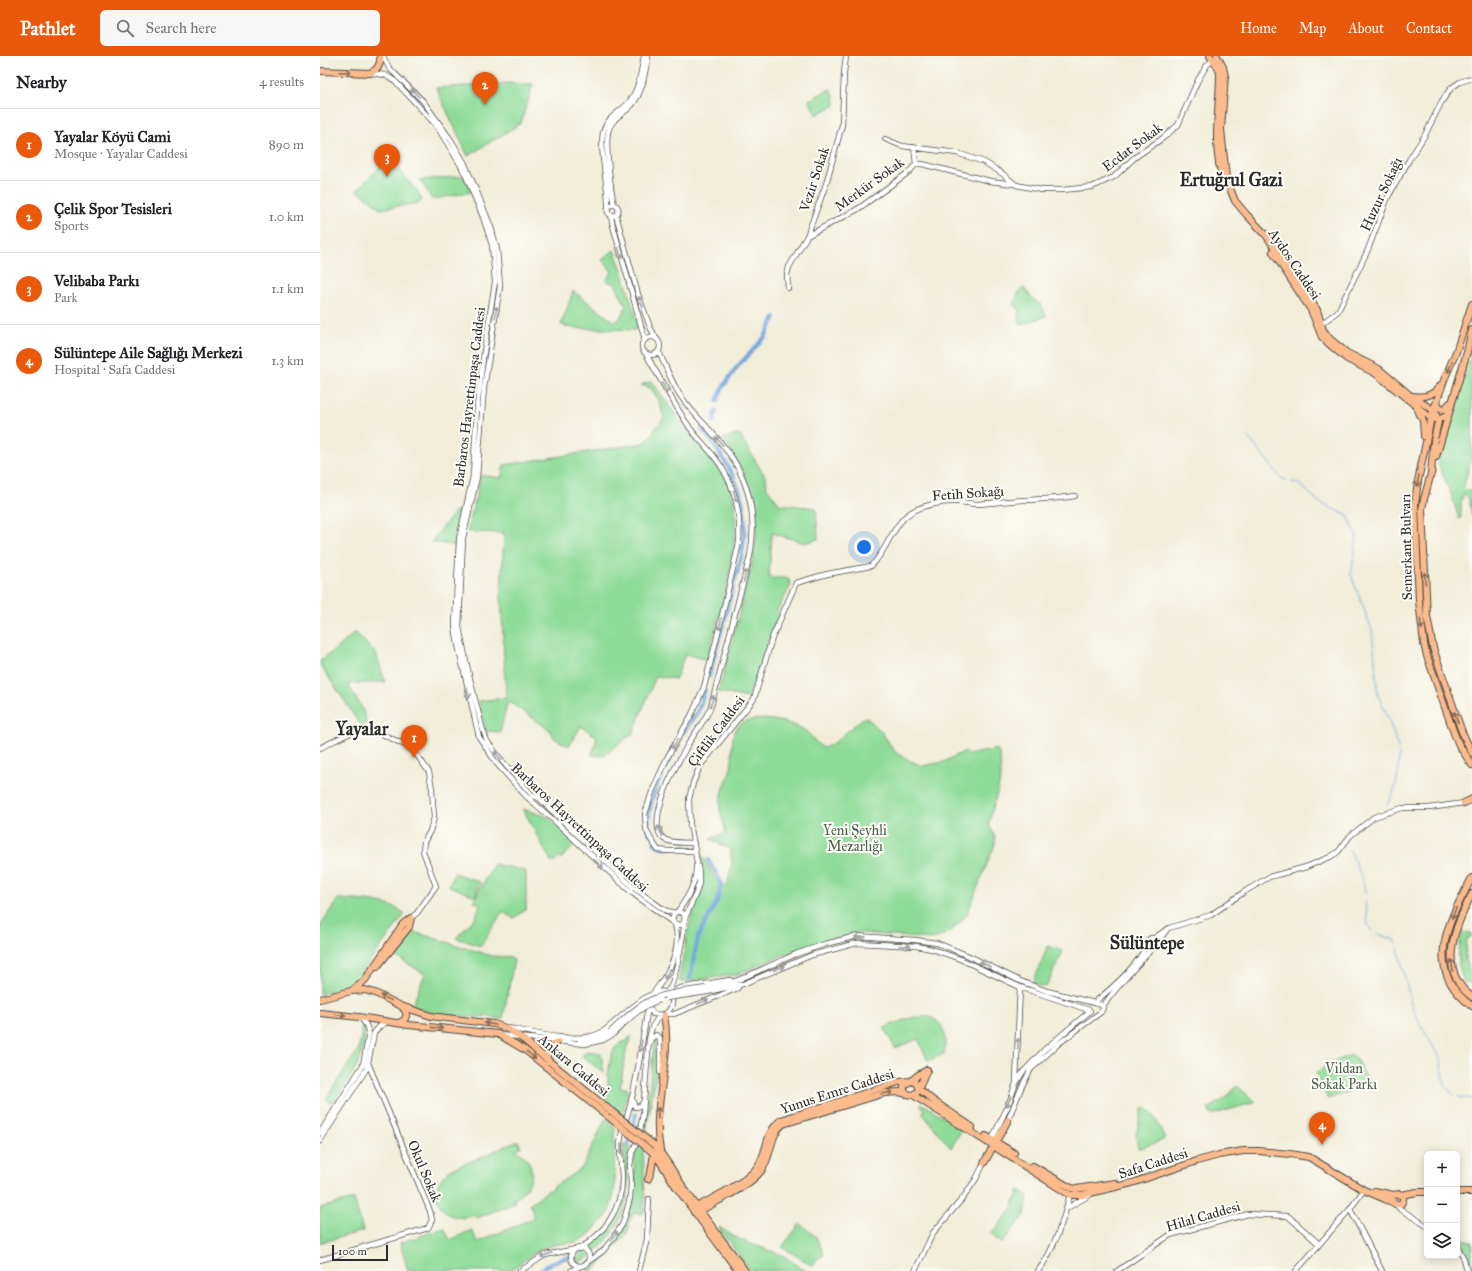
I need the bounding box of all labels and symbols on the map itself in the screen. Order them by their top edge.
one-way arrow [338,68,351,76]
pin: 2 [472,72,498,105]
one-way arrow [410,88,420,98]
street label: Ecdat Sokak [1099,119,1166,176]
pin: 3 [374,144,400,177]
street label: Vezir Sokak [796,144,833,215]
street label: Merkür Sokak [831,153,908,215]
street label: Huzur Sokağı [1357,154,1406,234]
district label: Ertuğrul Gazi [1179,169,1284,192]
street label: Aydos Caddesi [1264,225,1325,303]
one-way arrow [617,246,624,259]
one-way arrow [637,296,644,309]
street label: Barbaros Hayrettinpaşa Caddesi [450,306,489,488]
one-way arrow [492,306,500,319]
one-way arrow [1445,361,1453,373]
one-way arrow [662,382,670,394]
one-way arrow [715,436,724,446]
one-way arrow [1414,474,1422,487]
street label: Fetih Sokağı [931,482,1005,504]
one-way arrow [732,490,739,503]
street label: Semerkant Bulvarı [1397,493,1416,600]
your location [854,537,874,557]
one-way arrow [741,569,749,582]
one-way arrow [1421,572,1429,585]
one-way arrow [716,617,724,630]
one-way arrow [1417,617,1425,630]
one-way arrow [464,686,472,699]
street label: Çiftlik Caddesi [684,692,749,770]
one-way arrow [709,695,716,708]
one-way arrow [1452,712,1460,724]
district label: Yayalar [335,718,390,741]
pin: 1 [401,725,427,758]
one-way arrow [670,738,678,750]
one-way arrow [493,751,502,762]
street label: Barbaros Hayrettinpaşa Caddesi [507,759,652,896]
park label: Yeni Şeyhli Mezarlığı [823,822,887,855]
one-way arrow [656,826,664,838]
one-way arrow [594,858,604,868]
one-way arrow [1450,907,1458,919]
district label: Sülüntepe [1110,932,1185,955]
one-way arrow [854,933,867,941]
one-way arrow [898,942,911,949]
one-way arrow [1448,959,1456,972]
one-way arrow [979,960,991,967]
one-way arrow [772,964,784,971]
one-way arrow [663,968,670,980]
one-way arrow [380,994,392,1001]
one-way arrow [697,998,709,1005]
one-way arrow [333,1011,346,1018]
one-way arrow [484,1020,497,1028]
one-way arrow [430,1025,443,1032]
street label: Ankara Caddesi [534,1030,613,1100]
one-way arrow [1014,1038,1022,1051]
one-way arrow [637,1039,645,1052]
one-way arrow [526,1050,537,1059]
park label: Vildan Sokak Parkı [1311,1060,1377,1093]
street label: Yunus Emre Caddesi [778,1065,896,1118]
one-way arrow [880,1089,893,1097]
one-way arrow [1005,1095,1013,1107]
one-way arrow [654,1107,662,1120]
pin: 4 [1309,1112,1335,1145]
street label: Okul Sokak [404,1138,445,1205]
one-way arrow [617,1142,624,1155]
street label: Safa Caddesi [1116,1144,1190,1183]
street label: Hilal Caddesi [1164,1198,1243,1235]
one-way arrow [610,1231,618,1242]
scale bar [332,1243,388,1262]
one-way arrow [540,1252,553,1259]

